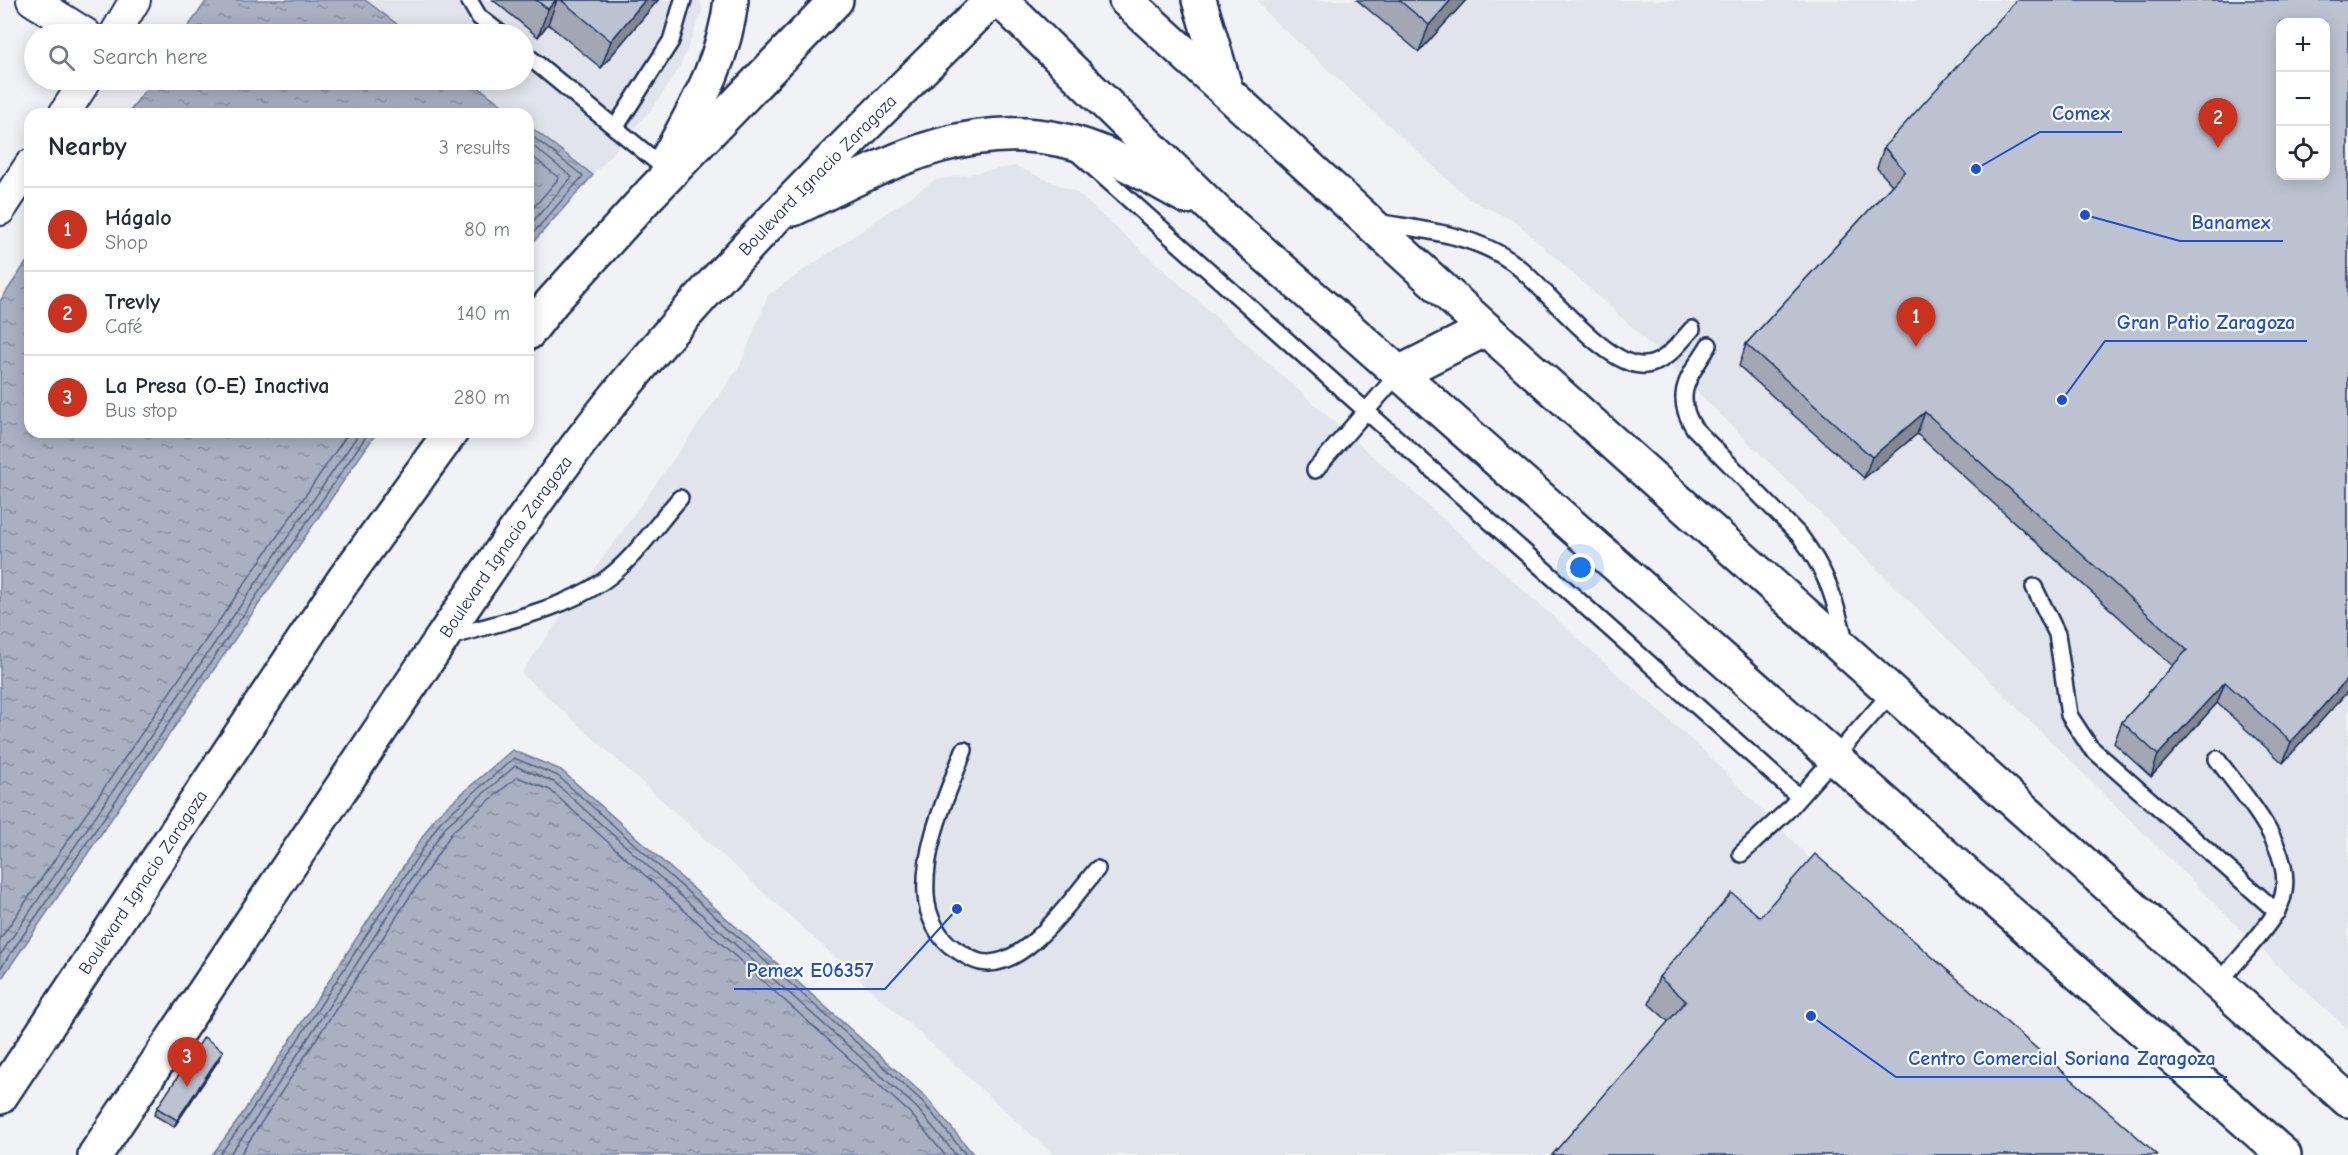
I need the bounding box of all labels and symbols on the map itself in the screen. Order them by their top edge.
street label: Boulevard Ignacio Zaragoza [734,90,901,260]
callout: Comex [2040,94,2122,132]
pin: 2 [2198,98,2238,148]
text: Comex [2052,102,2110,125]
callout: Banamex [2180,203,2283,241]
text: Banamex [2192,211,2271,234]
pin: 1 [1896,298,1936,347]
callout: Gran Patio Zaragoza [2105,303,2307,341]
text: Gran Patio Zaragoza [2117,311,2295,334]
street label: Boulevard Ignacio Zaragoza [435,452,577,642]
your location [1566,553,1595,582]
street label: Boulevard Ignacio Zaragoza [74,786,212,978]
callout: Pemex E06357 [734,951,885,989]
text: Pemex E06357 [747,959,873,982]
pin: 3 [168,1038,207,1087]
callout: Centro Comercial Soriana Zaragoza [1896,1039,2227,1077]
text: Centro Comercial Soriana Zaragoza [1908,1047,2216,1070]

